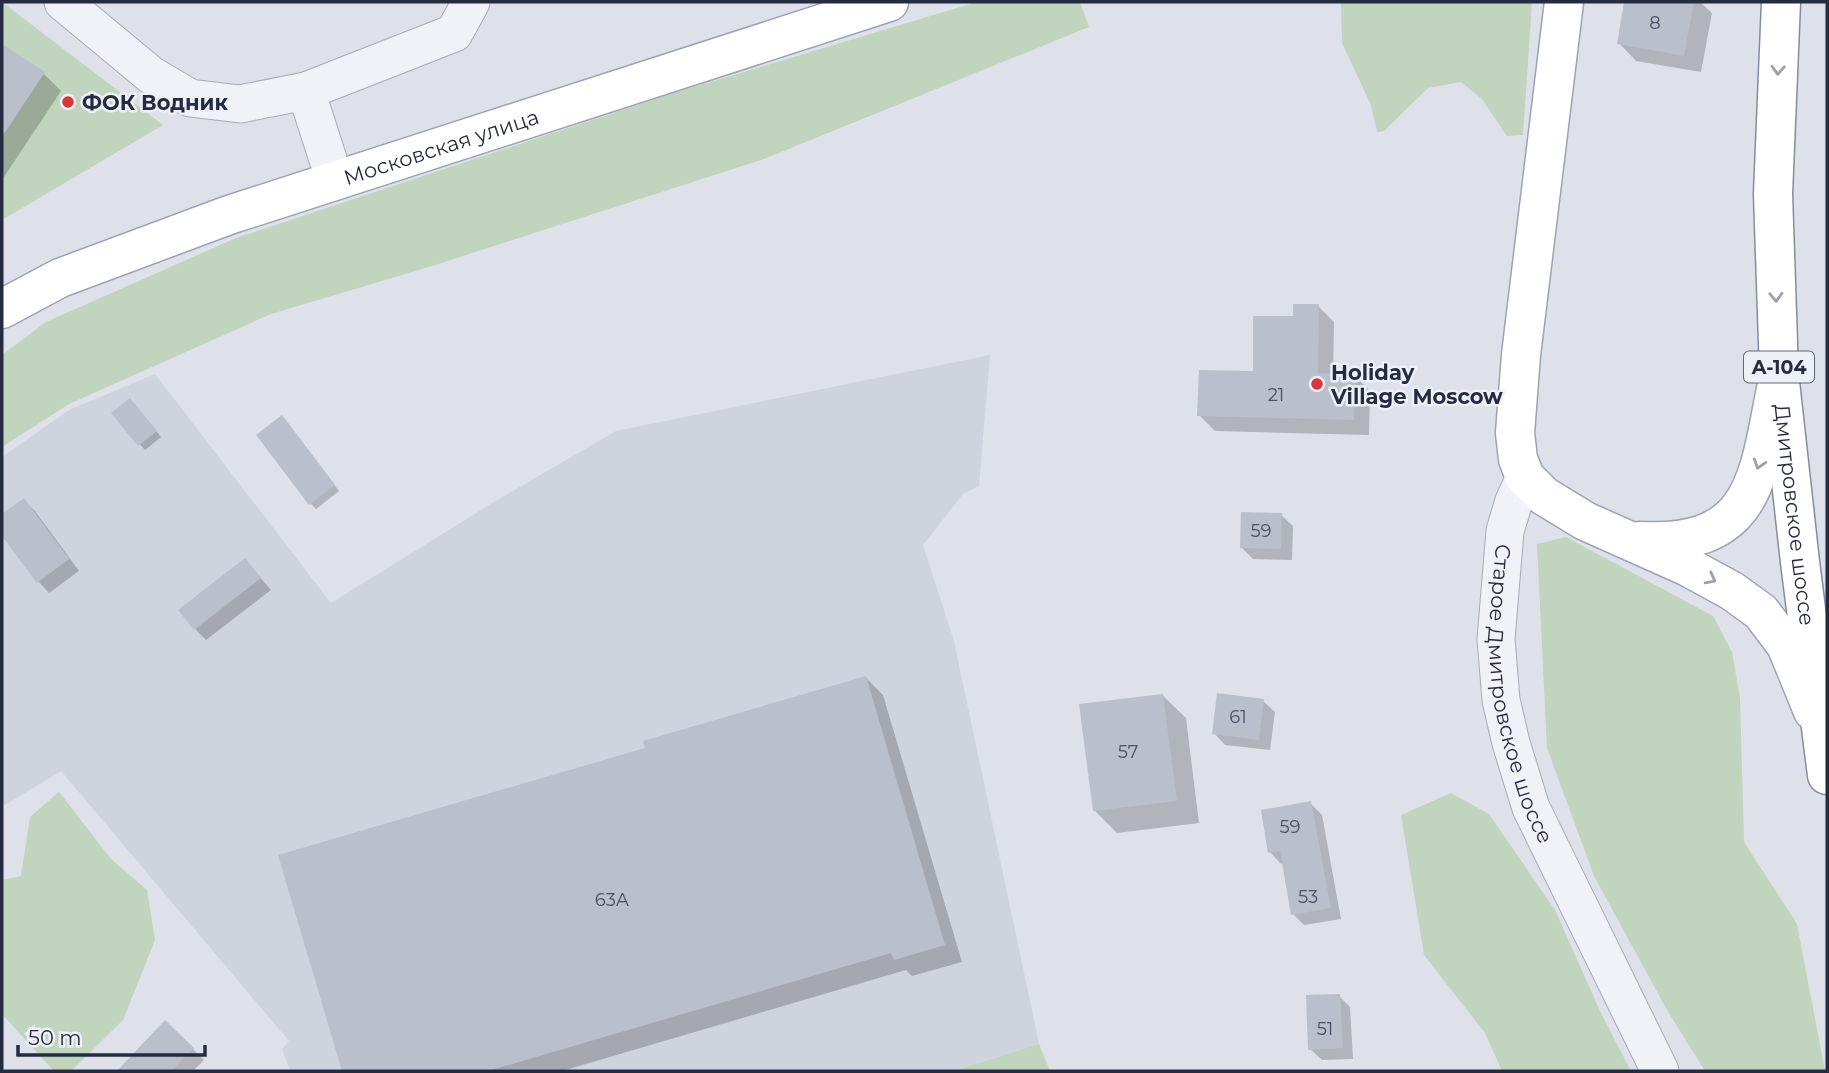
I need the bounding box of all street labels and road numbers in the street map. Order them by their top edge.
street label: Московская улица [341,103,542,190]
road number: А-104 [1744,352,1814,382]
street label: Дмитровское шоссе [1770,403,1820,627]
street label: Старое Дмитровское шоссе [1483,543,1559,847]

